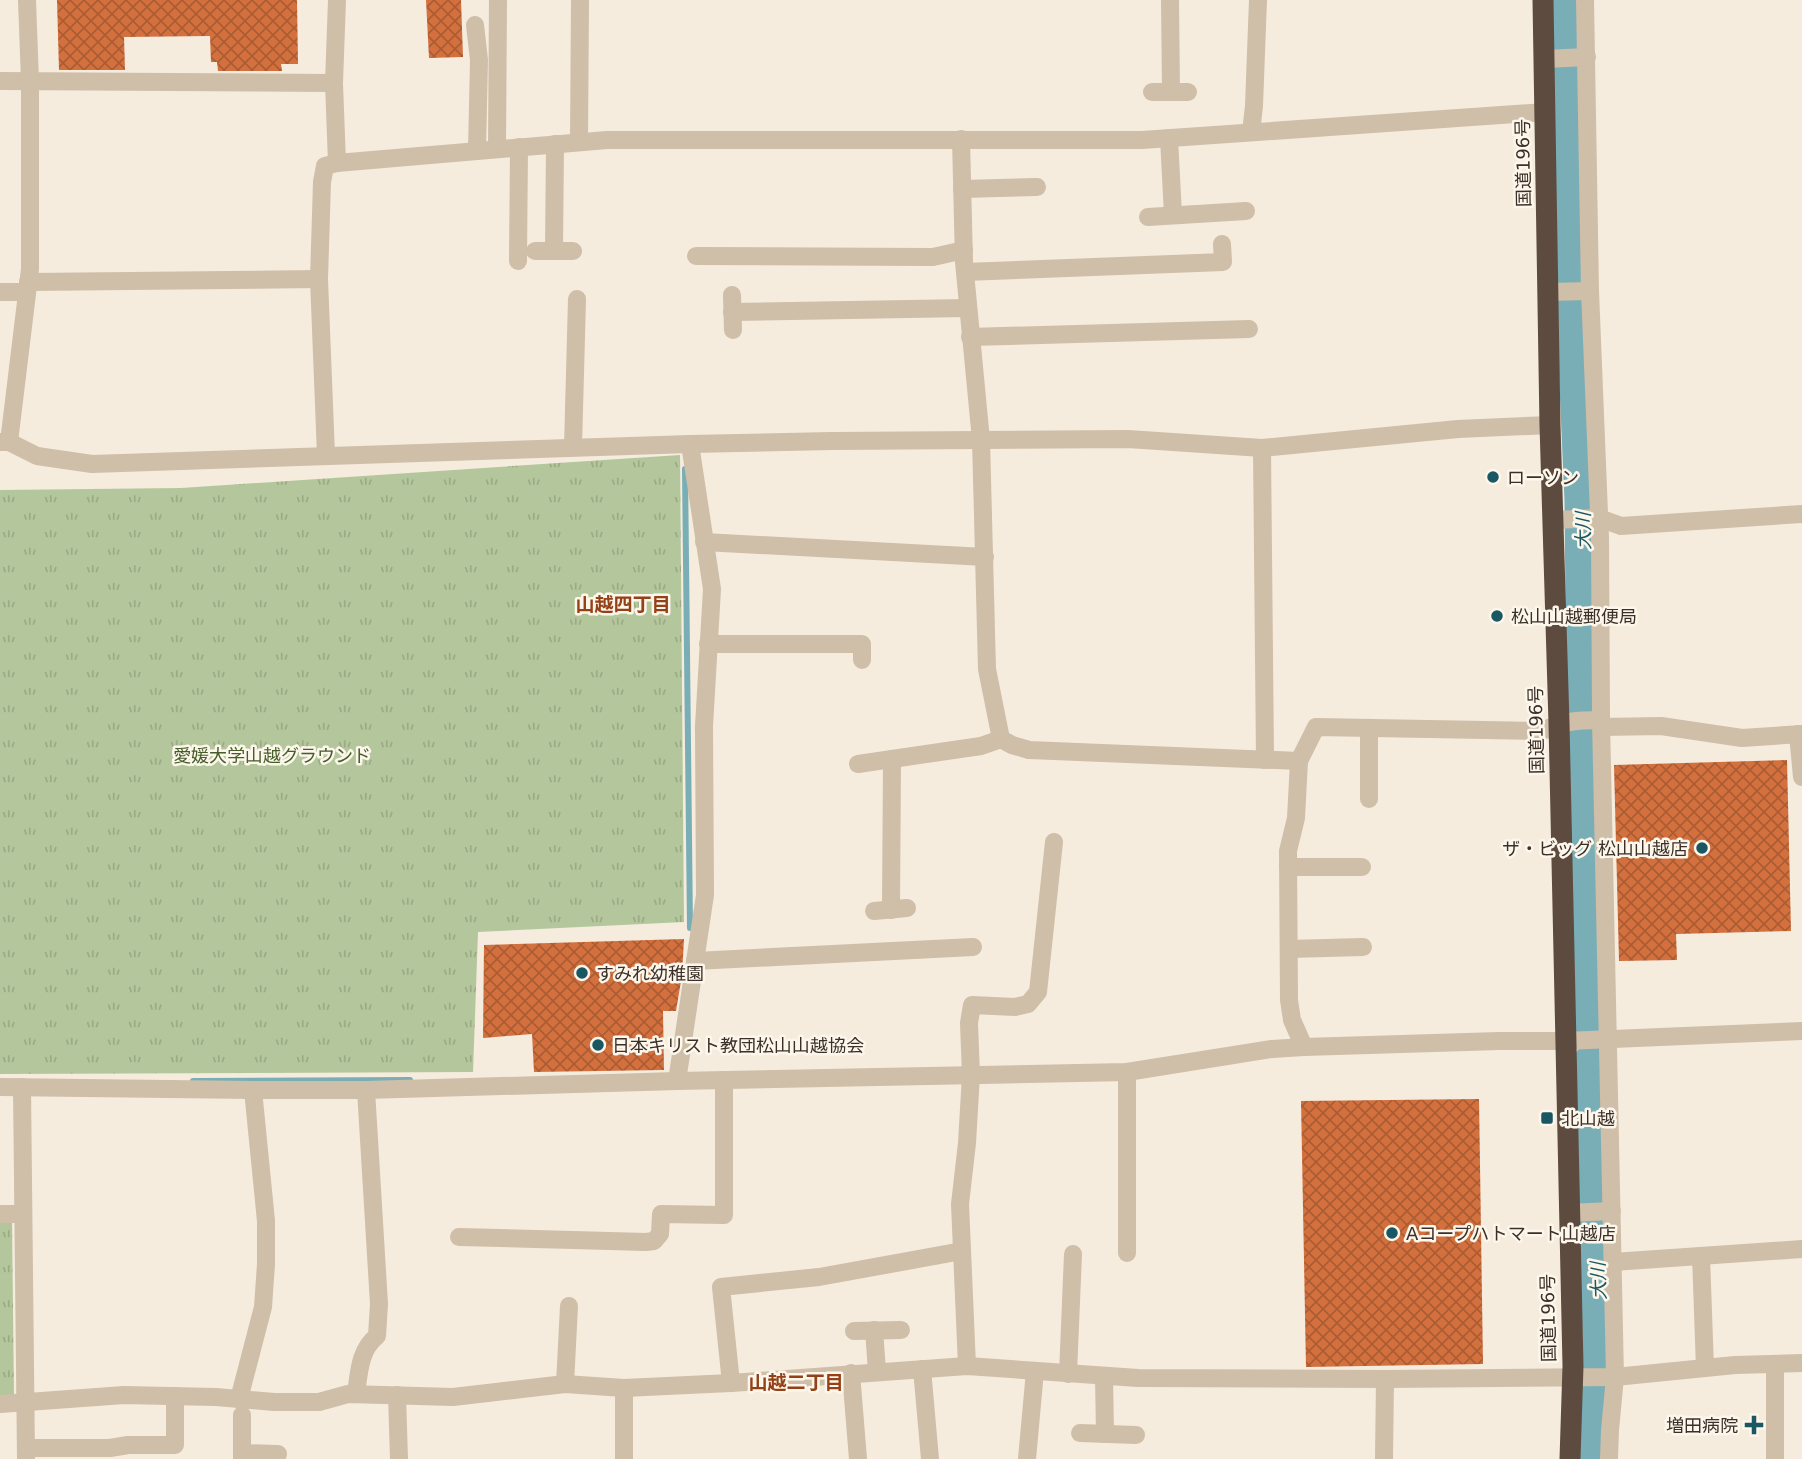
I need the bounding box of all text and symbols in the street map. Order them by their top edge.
street label: 国道196号 [1512,119,1534,207]
place label: ローソン [1507,467,1579,488]
marker: ローソン [1485,469,1501,485]
water label: 大川 [1572,510,1594,550]
district label: 山越四丁目 [575,593,671,615]
place label: 松山山越郵便局 [1511,606,1637,627]
marker: 松山山越郵便局 [1489,608,1505,624]
street label: 国道196号 [1525,686,1547,774]
park label: 愛媛大学山越グラウンド [173,745,371,766]
place label: ザ・ビッグ 松山山越店 [1502,838,1688,859]
marker: ザ・ビッグ 松山山越店 [1694,840,1710,856]
place label: すみれ幼稚園 [596,963,704,984]
marker: すみれ幼稚園 [574,965,590,981]
place label: 日本キリスト教団松山山越協会 [612,1035,864,1056]
marker: 日本キリスト教団松山山越協会 [590,1037,606,1053]
place label: 北山越 [1561,1108,1615,1129]
marker: 北山越 [1539,1110,1555,1126]
place label: Aコープハトマート山越店 [1406,1223,1616,1244]
marker: Aコープハトマート山越店 [1384,1225,1400,1241]
water label: 大川 [1586,1260,1610,1300]
street label: 国道196号 [1537,1274,1559,1362]
district label: 山越二丁目 [748,1371,844,1393]
place label: 増田病院 [1666,1415,1738,1436]
marker: 増田病院 [1744,1415,1764,1435]

